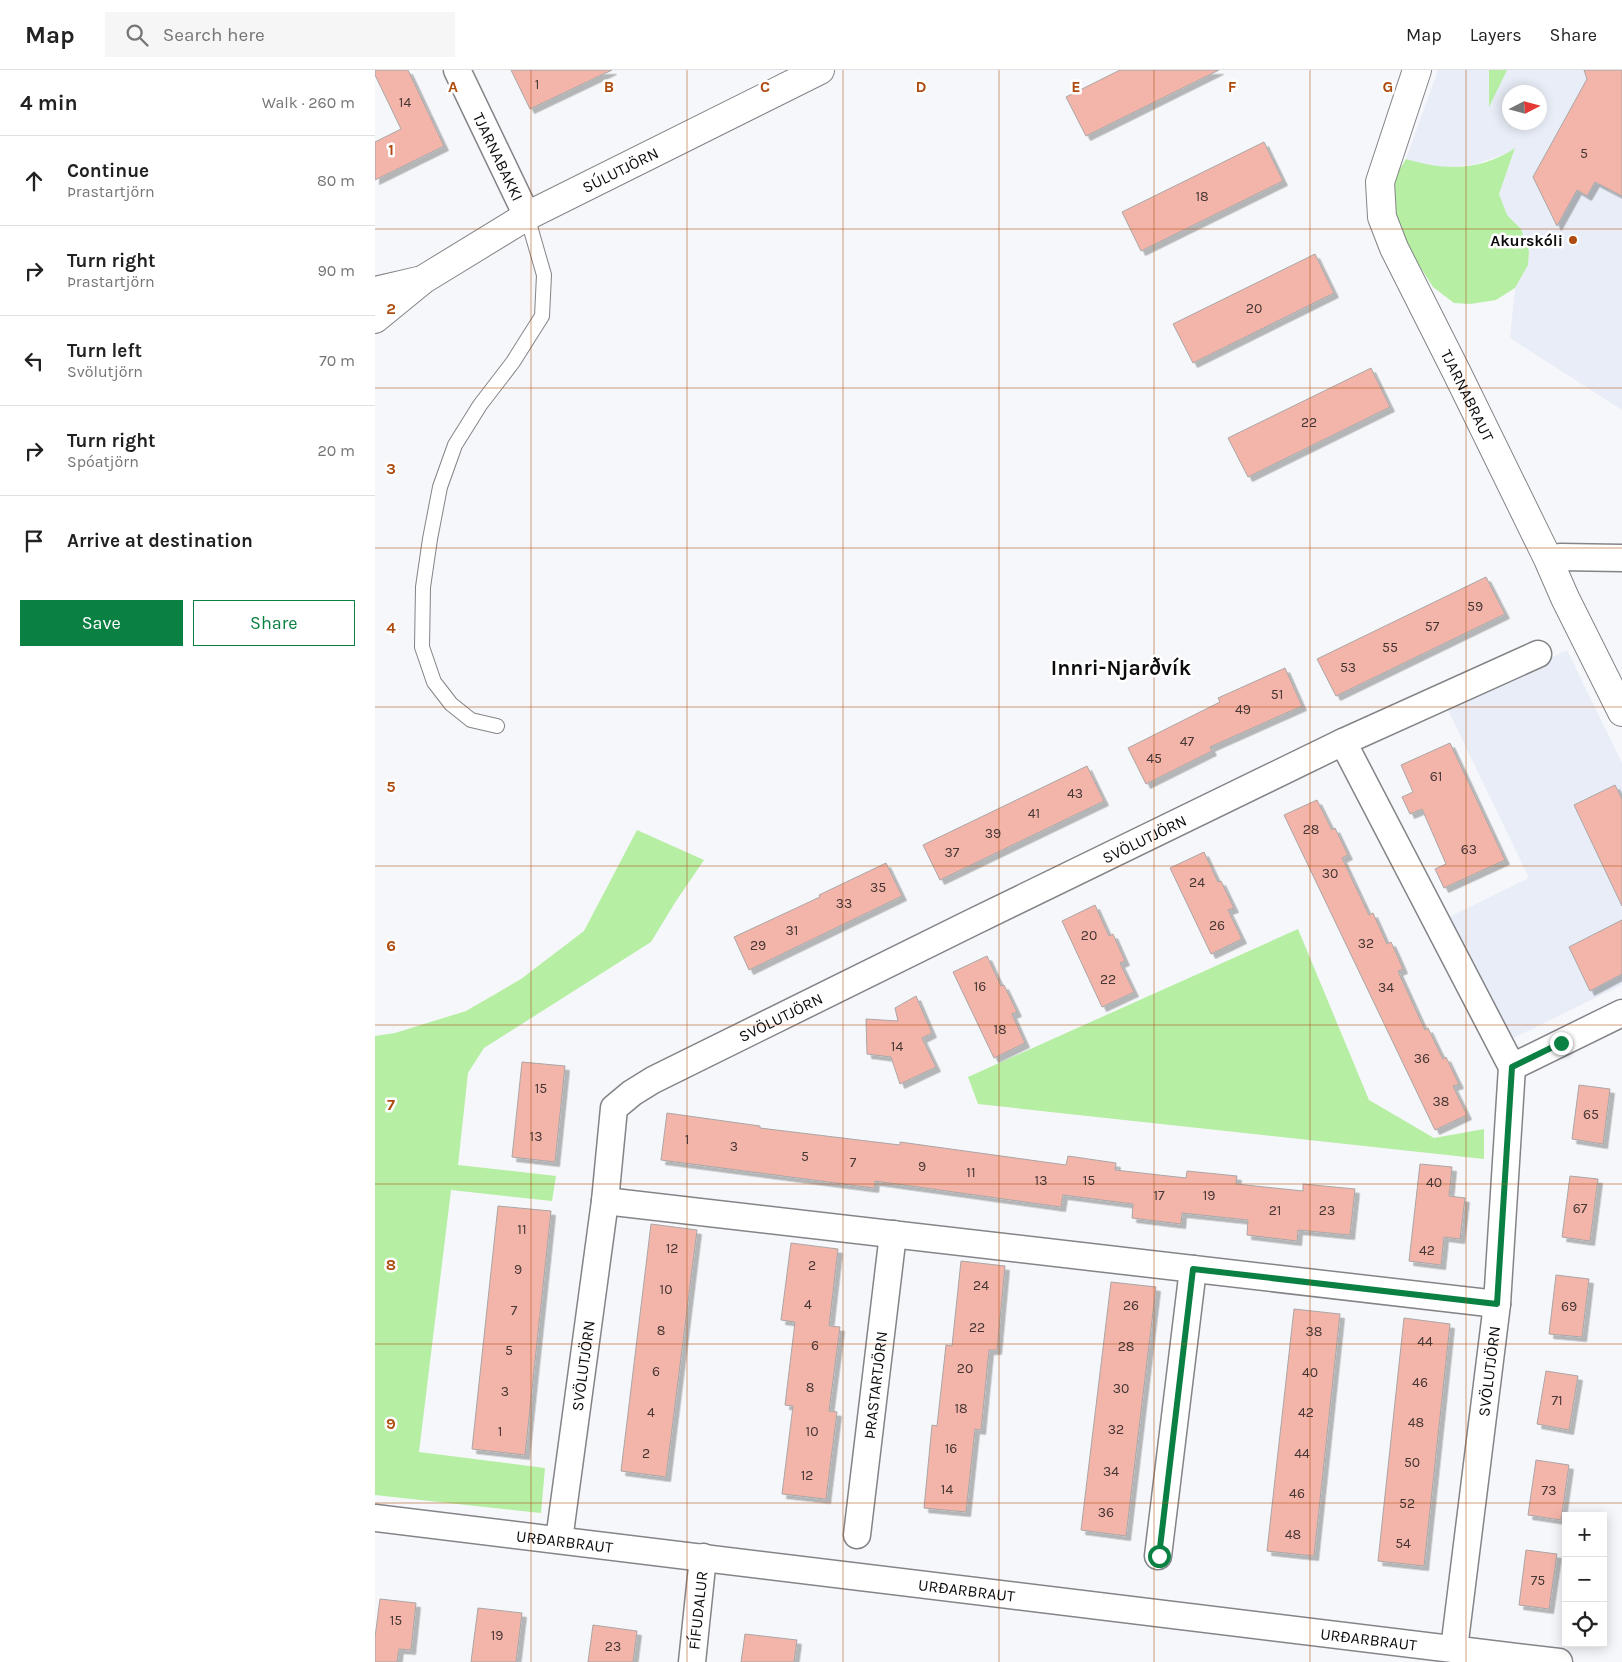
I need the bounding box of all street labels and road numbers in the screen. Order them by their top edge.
street label: TJARNABAKKI [469,109,528,204]
street label: SÚLUTJÖRN [579,143,661,197]
street label: TJARNABRAUT [1437,346,1498,444]
street label: SVÖLUTJÖRN [1099,810,1189,867]
street label: SVÖLUTJÖRN [735,988,826,1046]
street label: SVÖLUTJÖRN [567,1319,598,1412]
street label: SVÖLUTJÖRN [1474,1325,1504,1418]
street label: ÞRASTARTJÖRN [859,1330,891,1440]
street label: URÐARBRAUT [515,1526,614,1556]
street label: FÍFUDALUR [684,1570,711,1651]
street label: URÐARBRAUT [917,1575,1016,1605]
street label: URÐARBRAUT [1319,1624,1418,1654]

